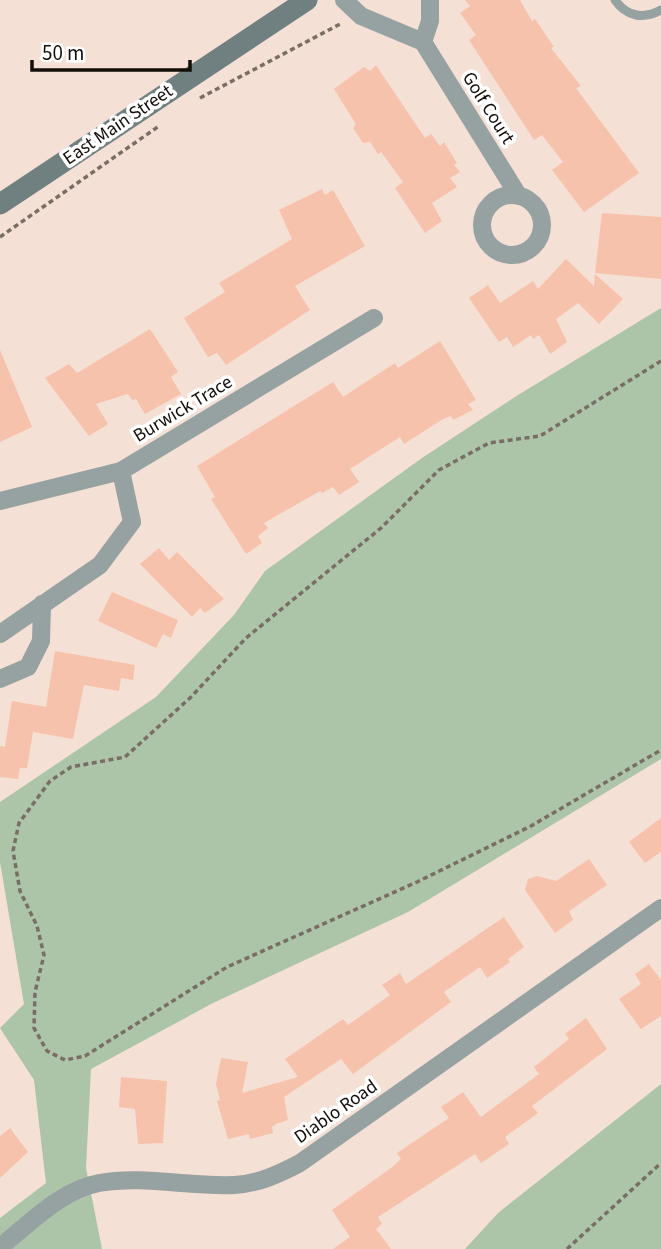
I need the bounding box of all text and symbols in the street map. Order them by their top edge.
scale bar [32,28,189,72]
text: 50 m [42,38,84,68]
street label: Golf Court [455,67,521,150]
street label: East Main Street [58,78,179,172]
street label: Burwick Trace [128,369,238,449]
street label: Diablo Road [289,1073,383,1151]

